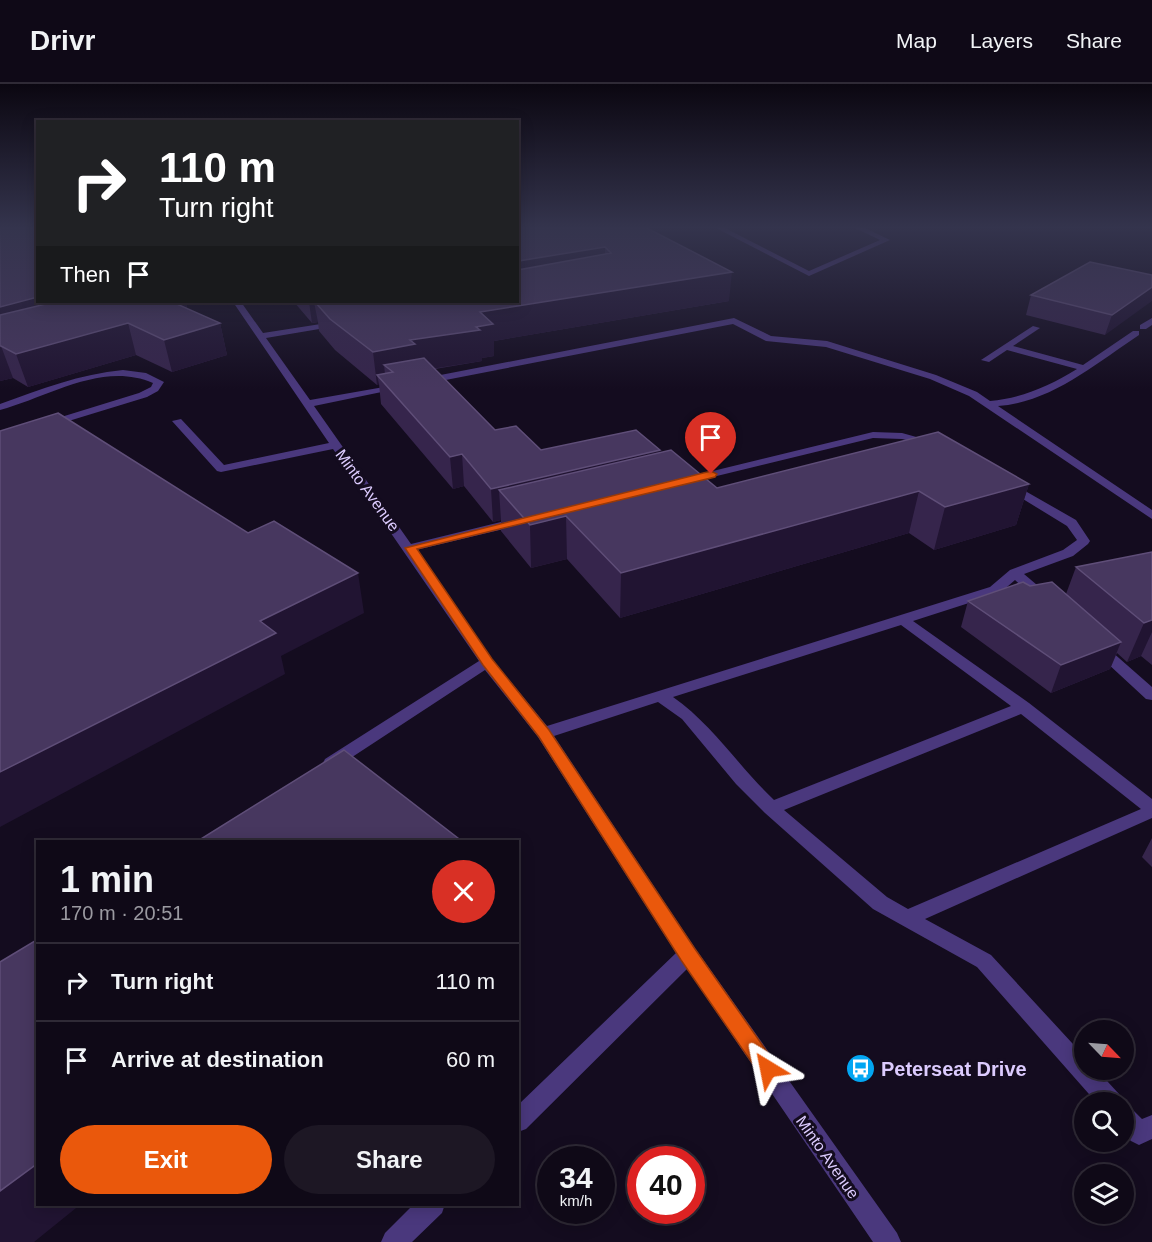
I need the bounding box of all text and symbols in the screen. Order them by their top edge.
text: Drivr [30,25,95,56]
text: Map [896,29,937,52]
text: Layers [970,29,1033,52]
text: Share [1066,29,1122,52]
icon: right [60,144,138,222]
text: 110 m [159,144,276,191]
text: Turn right [159,193,274,223]
icon: arrive [122,258,155,291]
text: Then [60,262,110,287]
pin [685,412,736,474]
icon: arrive [694,421,727,454]
street label: Minto Avenue [332,446,403,534]
text: 1 min [60,859,154,900]
button: close [432,860,495,923]
text: 170 m · 20:51 [60,902,183,924]
icon: right [60,966,93,999]
text: Turn right [111,969,213,994]
text: 110 m [435,969,495,994]
north arrow [1074,1020,1134,1080]
map controls [1074,1020,1134,1224]
position arrow [736,1037,800,1101]
icon: arrive [60,1044,93,1077]
text: Arrive at destination [111,1047,324,1072]
text: 60 m [446,1047,495,1072]
bus stop icon: Peterseat Drive [844,1053,876,1085]
place label: Peterseat Drive [881,1058,1027,1080]
button: search [1074,1092,1134,1152]
street label: Minto Avenue [793,1113,862,1202]
button: Exit [60,1125,272,1194]
button: Share [284,1125,495,1194]
speed limit sign: 40 [627,1146,705,1224]
text: 34 [559,1161,593,1194]
button: layers [1074,1164,1134,1224]
text: km/h [560,1192,592,1209]

